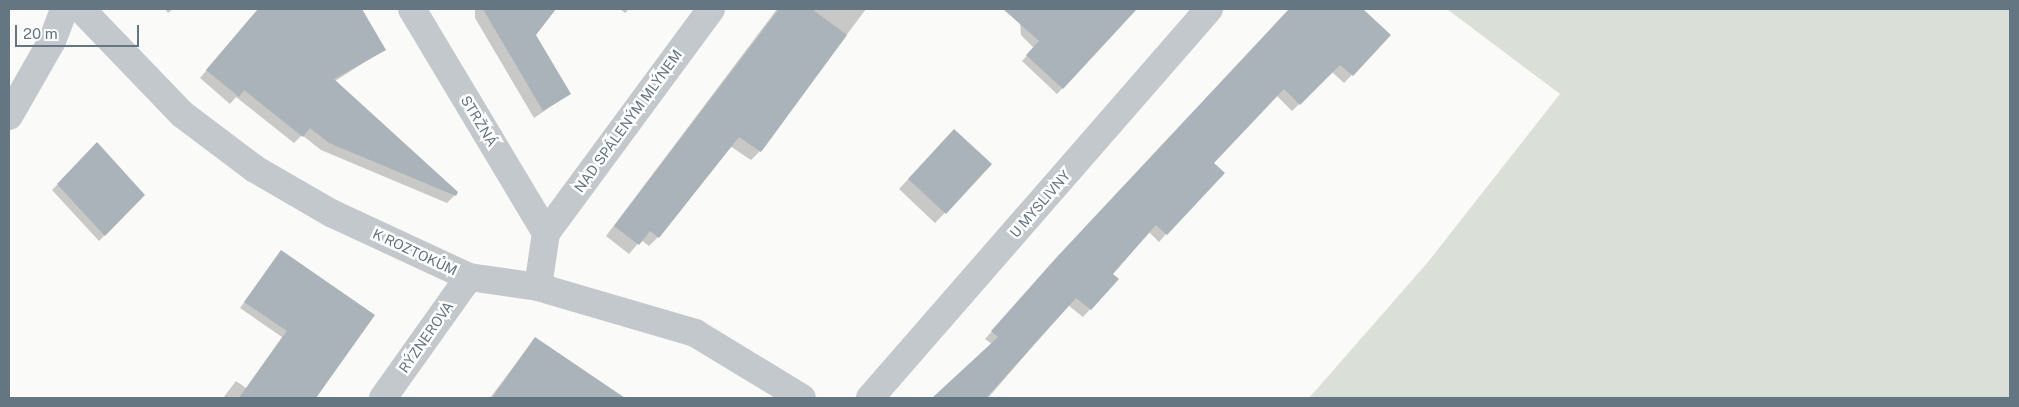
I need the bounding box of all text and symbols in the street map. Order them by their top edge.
scale bar [18,15,141,47]
text: 20 m [23,25,58,42]
street label: NAD SPÁLENÝM MLÝNEM [571,46,685,196]
street label: STRŽNÁ [457,93,501,149]
street label: U MYSLIVNY [1006,167,1074,241]
street label: K ROZTOKŮM [370,225,460,279]
street label: RÝZNEROVA [395,298,457,376]

